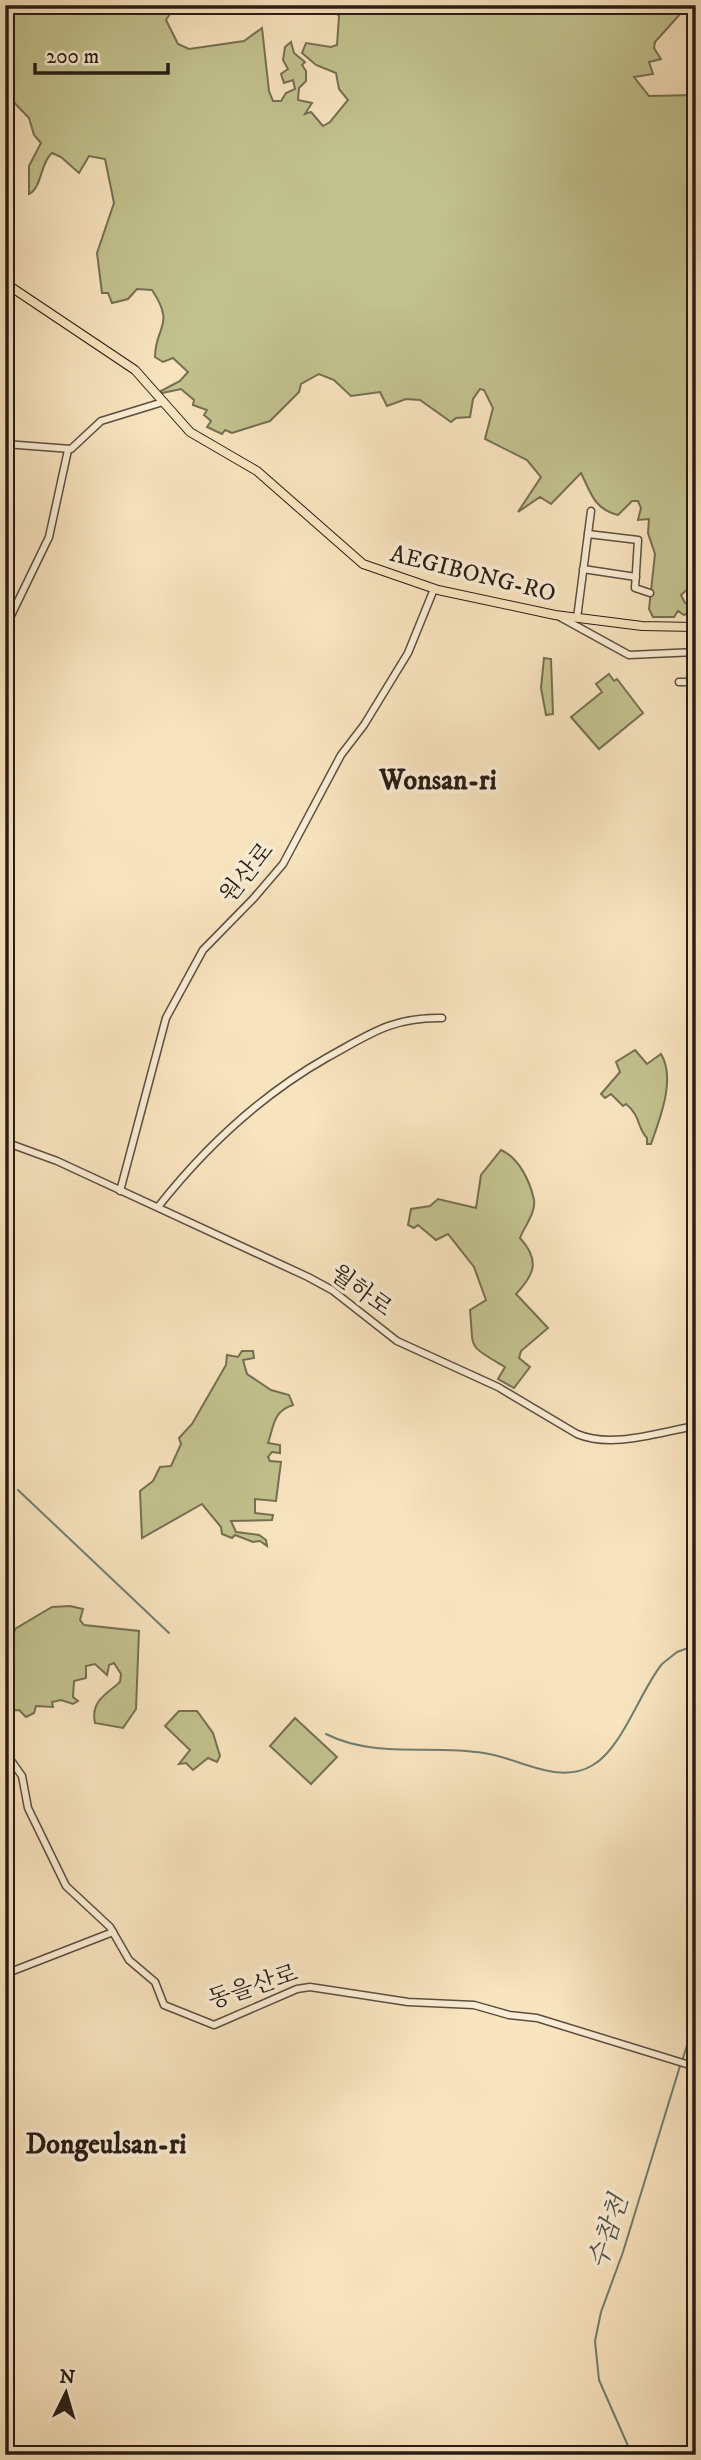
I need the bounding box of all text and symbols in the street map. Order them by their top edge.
scale bar [35,32,168,76]
text: 200 m [46,44,99,70]
street label: AEGIBONG-RO [387,539,559,609]
district label: Wonsan-ri [378,763,497,798]
street label: 원산로 [213,837,281,909]
street label: 월하로 [324,1258,398,1324]
street label: 동을산로 [204,1958,302,2016]
district label: Dongeulsan-ri [25,2127,187,2162]
water label: 수참천 [582,2189,637,2273]
north arrow [32,2358,102,2428]
text: N [59,2365,77,2390]

